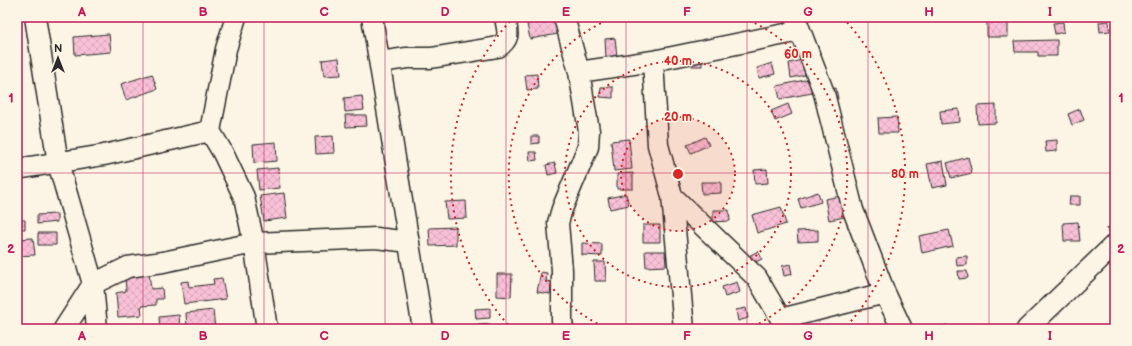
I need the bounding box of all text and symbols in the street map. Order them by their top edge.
text: A [77,4,86,20]
text: B [198,4,208,20]
text: C [319,4,329,20]
text: D [440,4,450,20]
text: E [562,4,571,20]
text: F [683,4,691,20]
text: G [803,4,813,20]
text: H [924,4,934,20]
text: I [1048,4,1052,20]
north arrow [38,38,78,78]
text: N [54,42,62,55]
text: 60 m [784,47,812,62]
text: 40 m [664,54,692,69]
text: 1 [8,90,14,106]
text: 1 [1118,90,1124,106]
text: 20 m [664,110,692,125]
centre of rings [671,167,685,181]
text: 80 m [891,167,919,182]
text: 2 [7,241,15,257]
text: 2 [1117,241,1125,257]
text: A [77,328,86,344]
text: B [198,328,208,344]
text: C [319,328,329,344]
text: D [440,328,450,344]
text: E [562,328,571,344]
text: F [683,328,691,344]
text: G [803,328,813,344]
text: H [924,328,934,344]
text: I [1048,328,1052,344]

